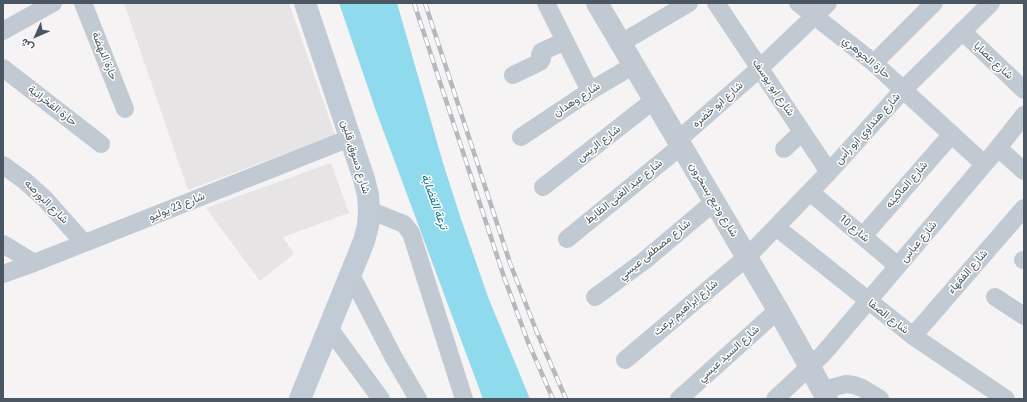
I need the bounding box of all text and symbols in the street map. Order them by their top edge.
north arrow [16,16,56,56]
street label: حارة النهضة [88,30,120,82]
street label: حارة الجوهري [839,34,893,82]
text: ش [18,36,36,54]
street label: شارع عصايا [971,39,1015,83]
street label: شارع ابو يوسف [749,57,797,119]
street label: شارع ابو خضره [690,79,746,131]
street label: شارع وهدان [551,80,603,120]
street label: حارة الفخرانية [25,83,79,129]
street label: شارع هنداوي ابو رأس [833,91,903,167]
street label: شارع دسوق, قلين [337,118,373,196]
street label: شارع الريس [575,123,623,165]
street label: شارع عبد الغنى الظايط [583,157,665,227]
street label: شارع الماكينه [883,159,931,211]
street label: شارع وديع بسخرون [686,160,740,240]
water label: ترعة القضابة [417,172,451,232]
street label: شارع البورصه [21,177,71,227]
street label: شارع 23 يوليو [147,190,207,224]
street label: شارع 10 [836,213,872,245]
street label: شارع مصطفى عيسي [616,217,694,283]
street label: شارع عباس [898,219,940,265]
street label: شارع الفقهاء [945,247,991,297]
street label: شارع ابراهيم برعث [651,277,721,339]
street label: شارع الصفا [865,297,911,337]
street label: شارع السيد عيسي [696,323,762,385]

